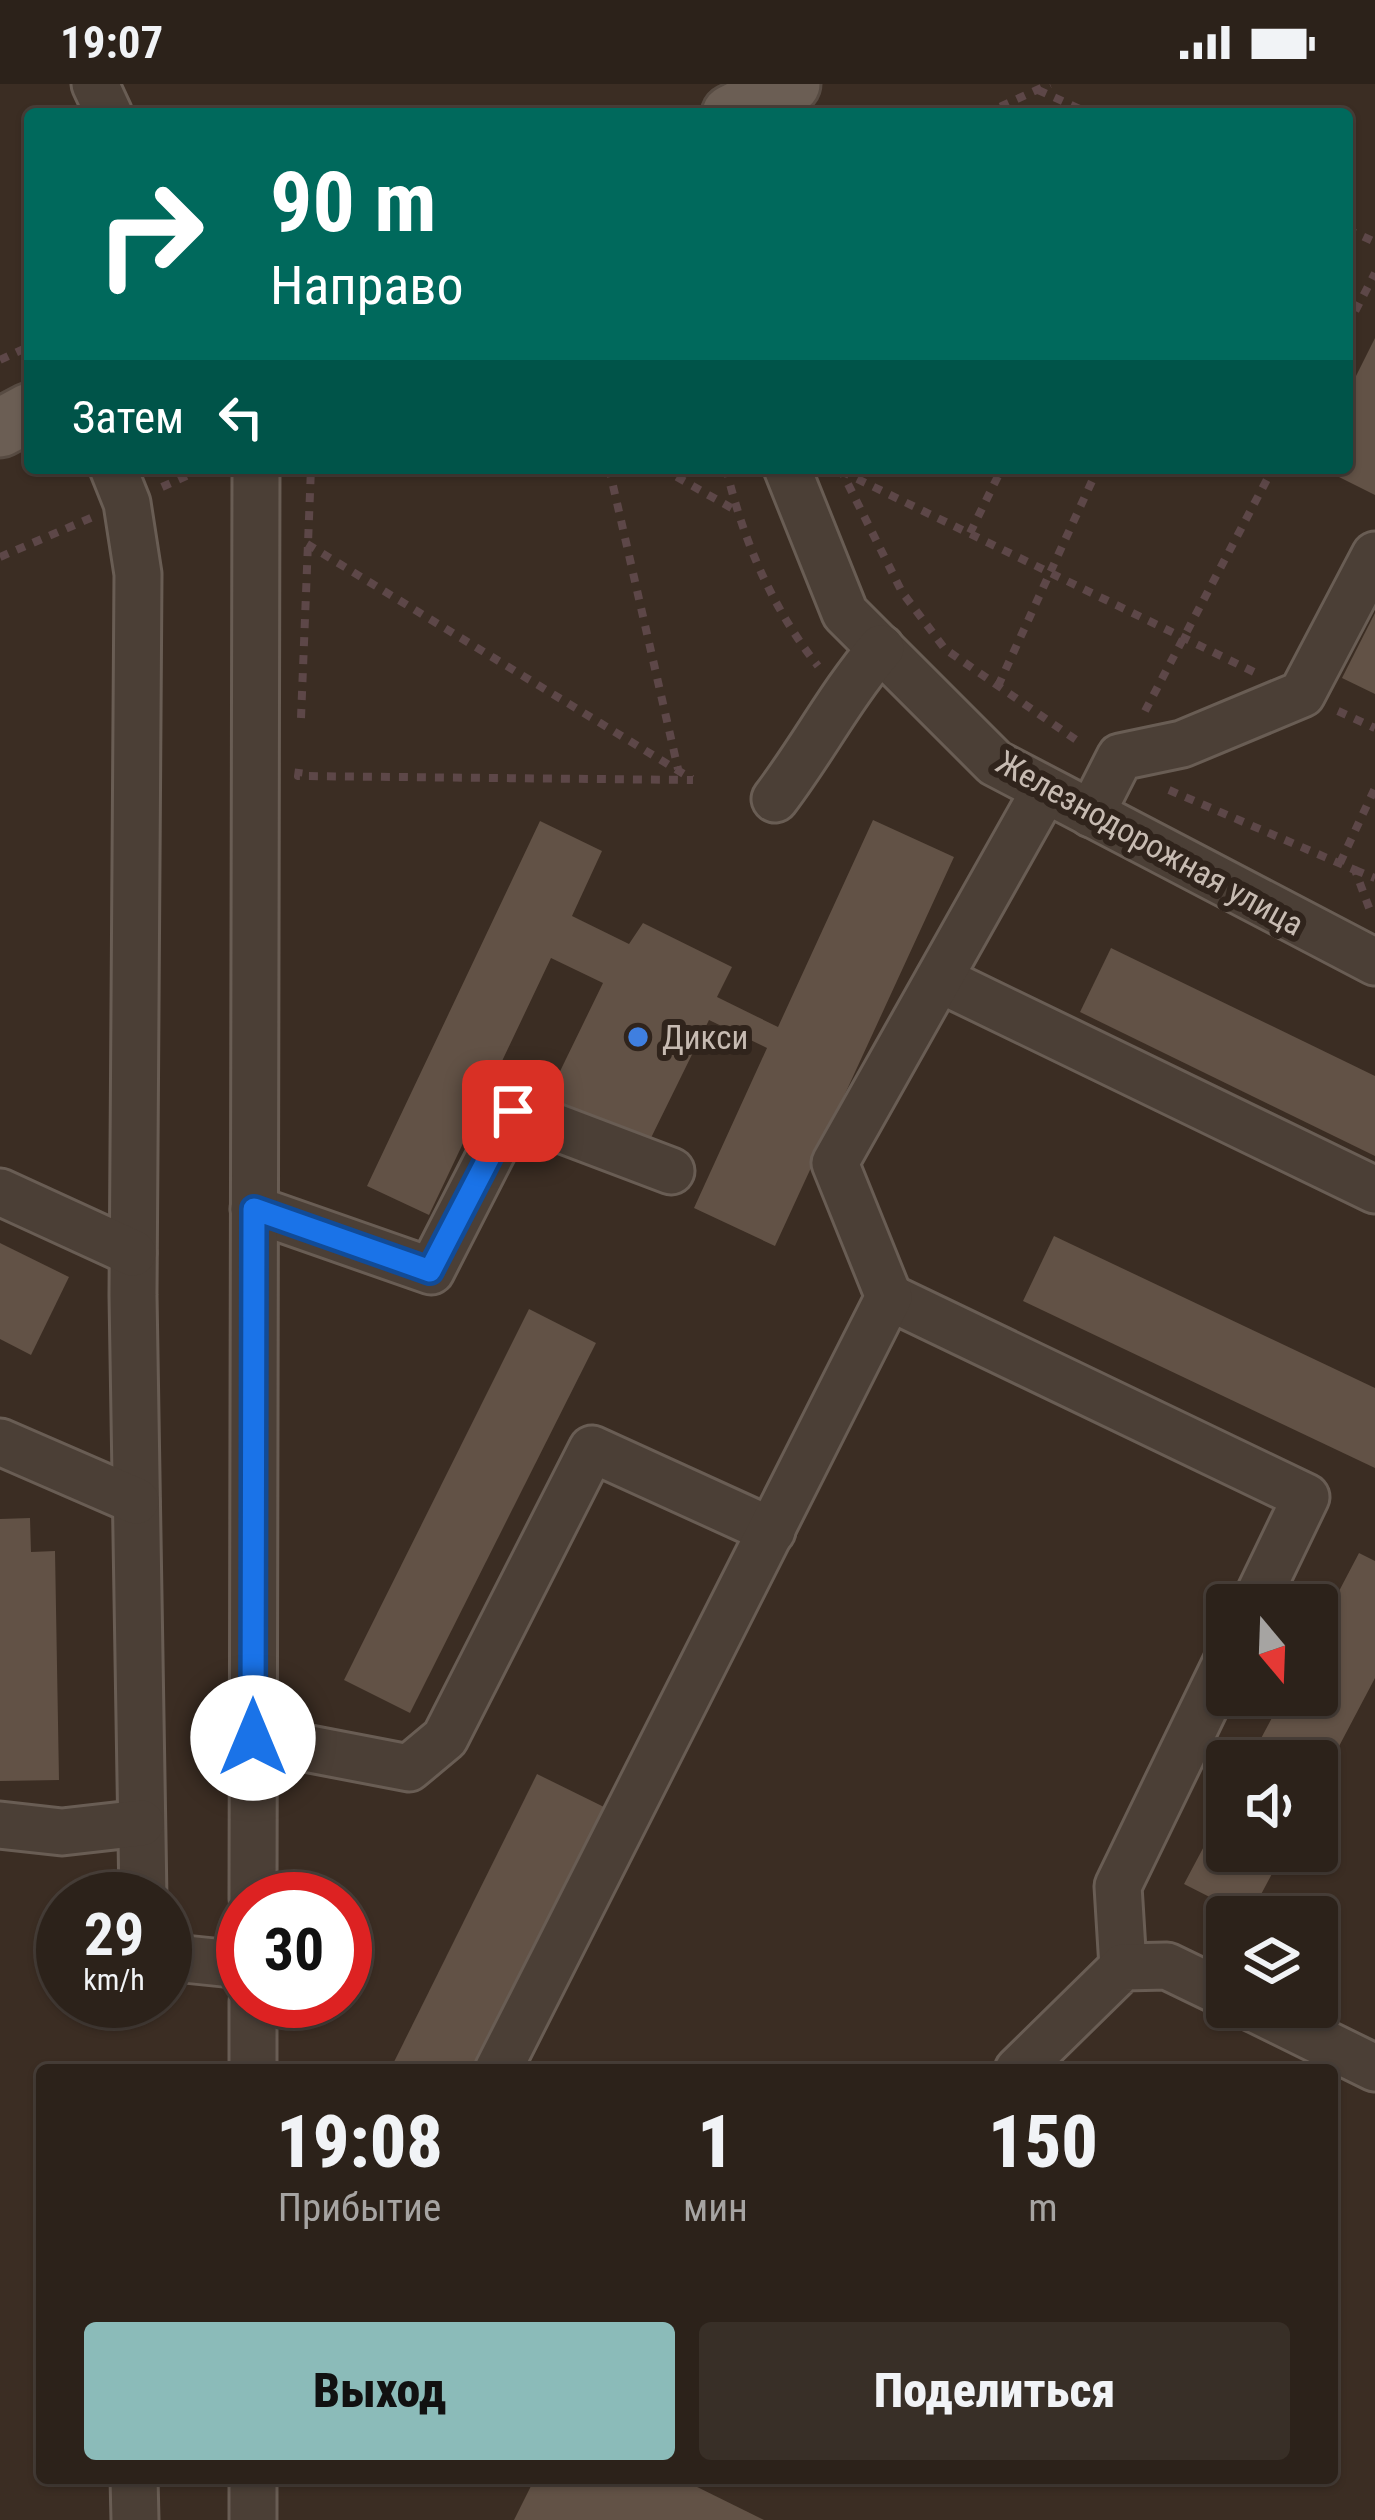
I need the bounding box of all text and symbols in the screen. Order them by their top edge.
text: 19:07 [60,16,163,69]
text: 90 m [270,153,437,252]
icon: right [72,156,228,312]
text: Направо [270,254,464,317]
icon: left [208,384,274,450]
text: Затем [72,391,184,444]
street label: Железнодорожная улица [990,742,1310,944]
place label: Дикси [662,1018,748,1057]
marker: Дикси [625,1024,651,1050]
pin [462,1060,564,1162]
icon: arrive [480,1078,546,1144]
north arrow [1206,1584,1338,1716]
map controls [1206,1584,1338,2028]
position arrow [190,1675,316,1801]
button: sound [1206,1740,1338,1872]
speed limit sign: 30 [216,1872,372,2028]
button: layers [1206,1896,1338,2028]
text: 29 [84,1899,144,1970]
text: km/h [83,1962,145,1997]
text: 19:08 [276,2100,443,2185]
text: 1 [697,2100,734,2185]
text: 150 [988,2100,1098,2185]
text: Прибытие [278,2185,441,2231]
text: мин [683,2185,748,2231]
text: m [1028,2185,1058,2231]
button: Выход [84,2322,675,2460]
button: Поделиться [699,2322,1290,2460]

